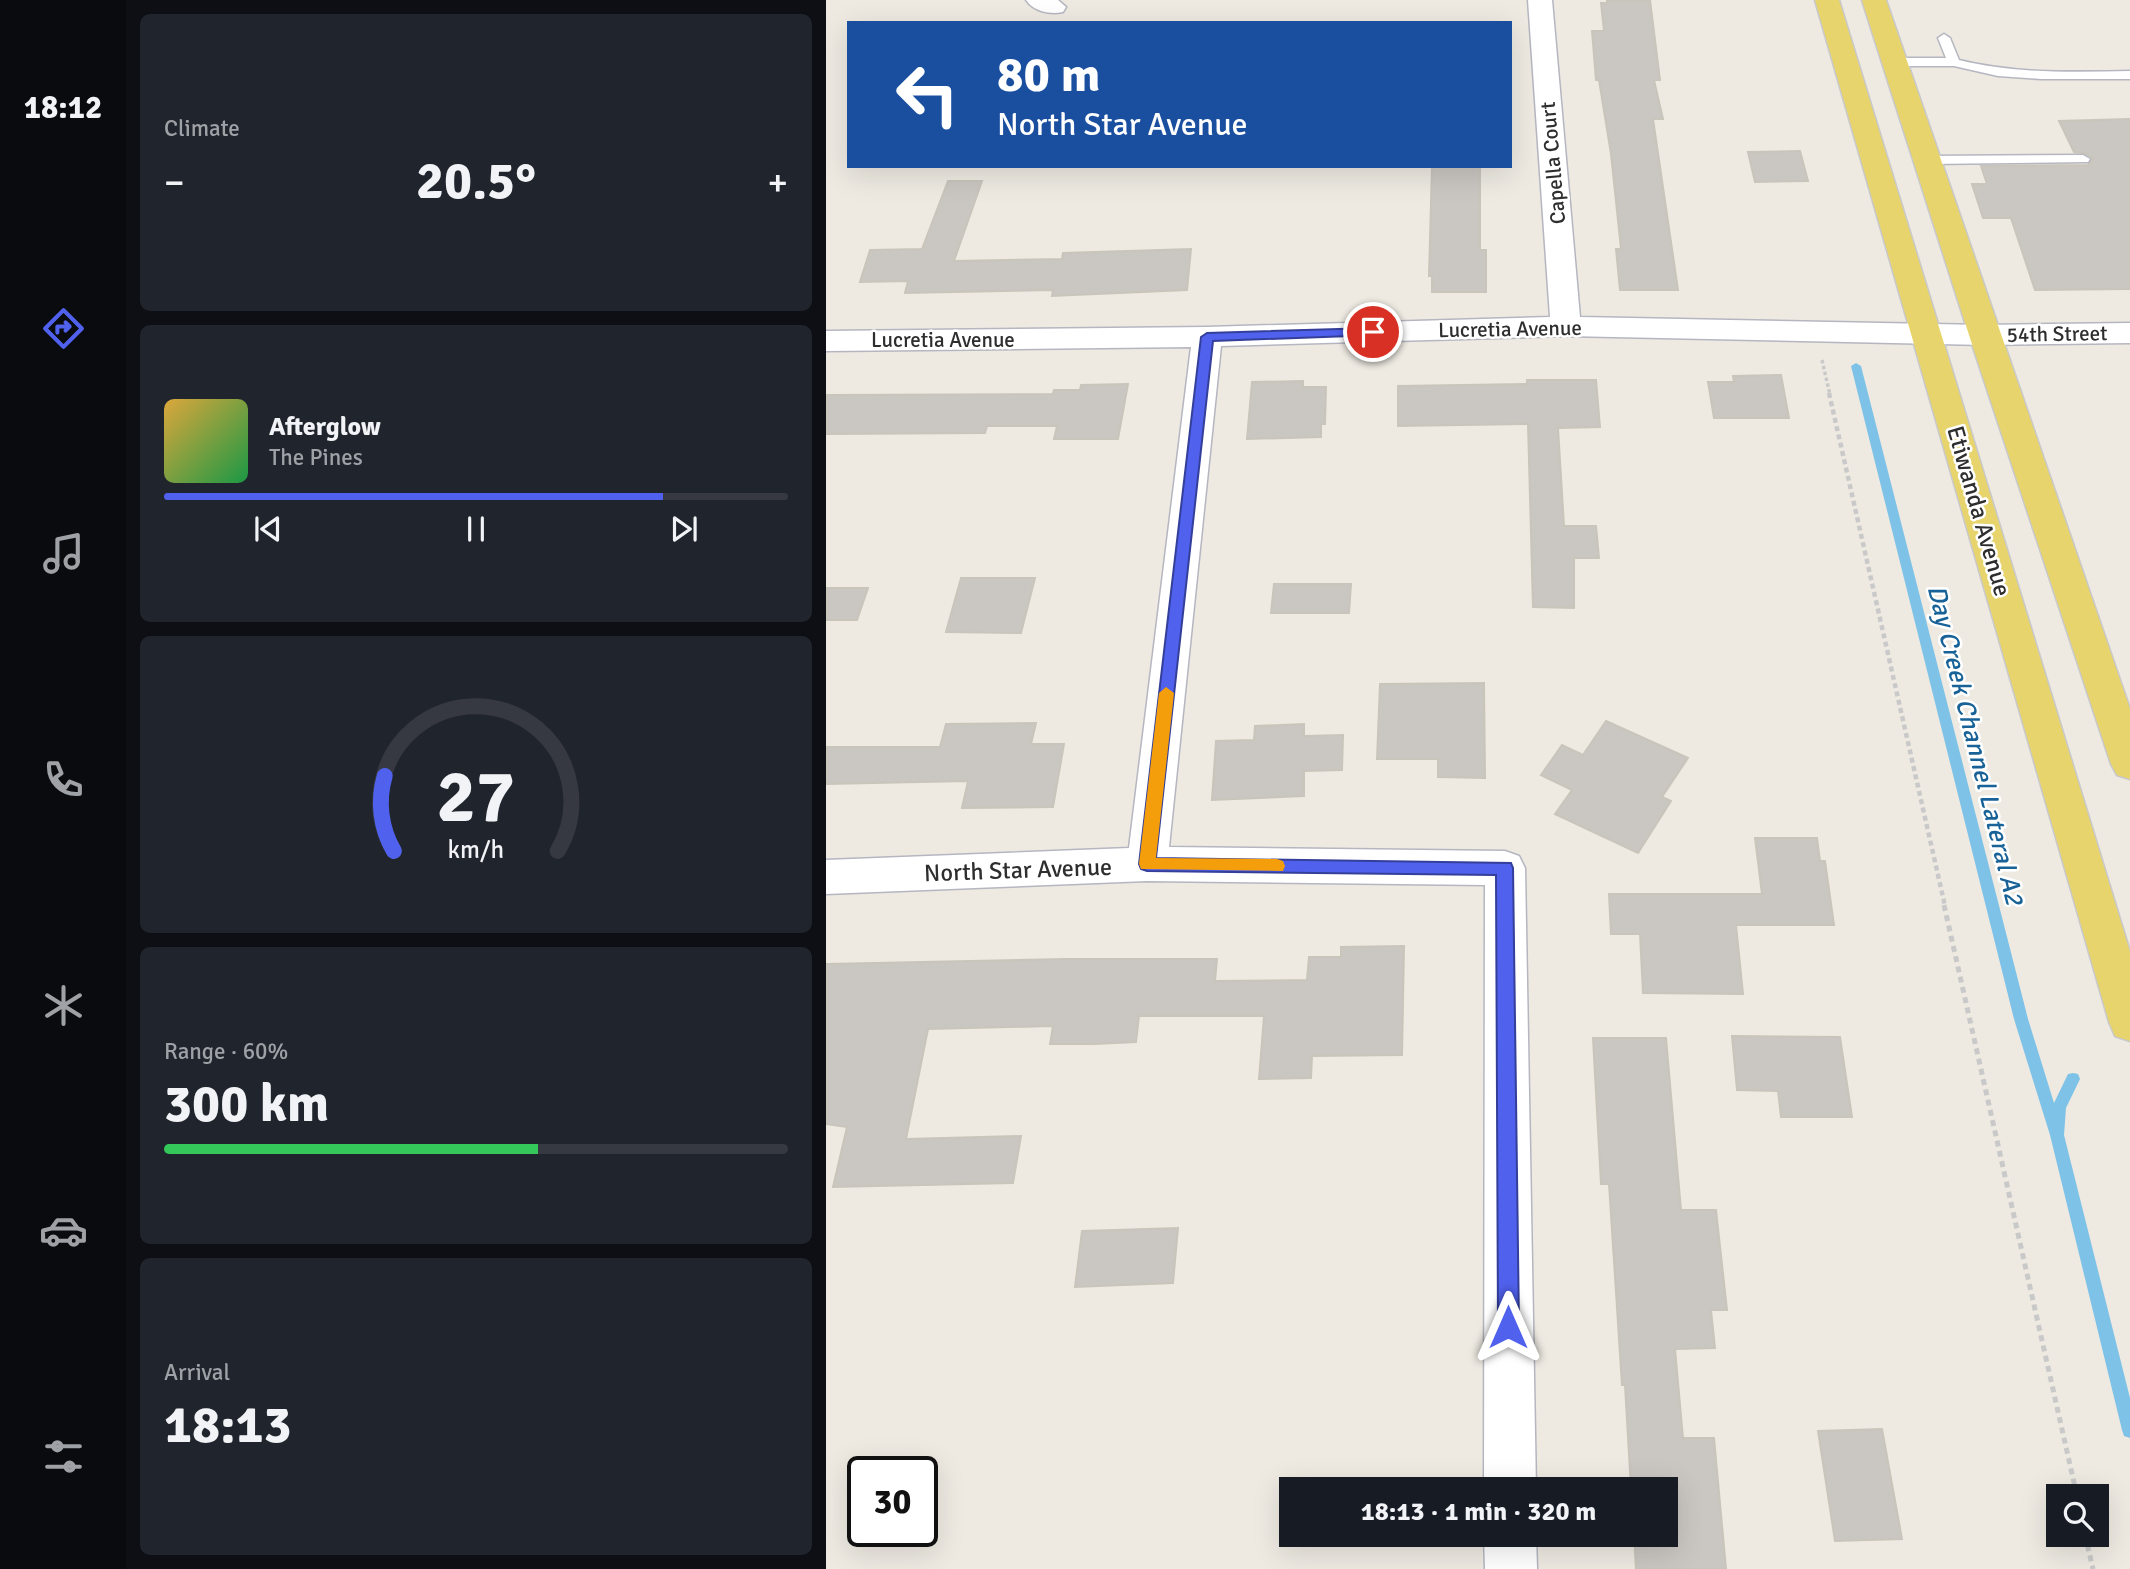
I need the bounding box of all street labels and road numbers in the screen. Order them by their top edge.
street label: Capella Court [1535,101,1571,225]
street label: Lucretia Avenue [1438,315,1582,343]
street label: 54th Street [2006,320,2108,348]
street label: Lucretia Avenue [871,327,1015,353]
street label: Etiwanda Avenue [1940,422,2018,600]
street label: North Star Avenue [924,852,1112,888]

